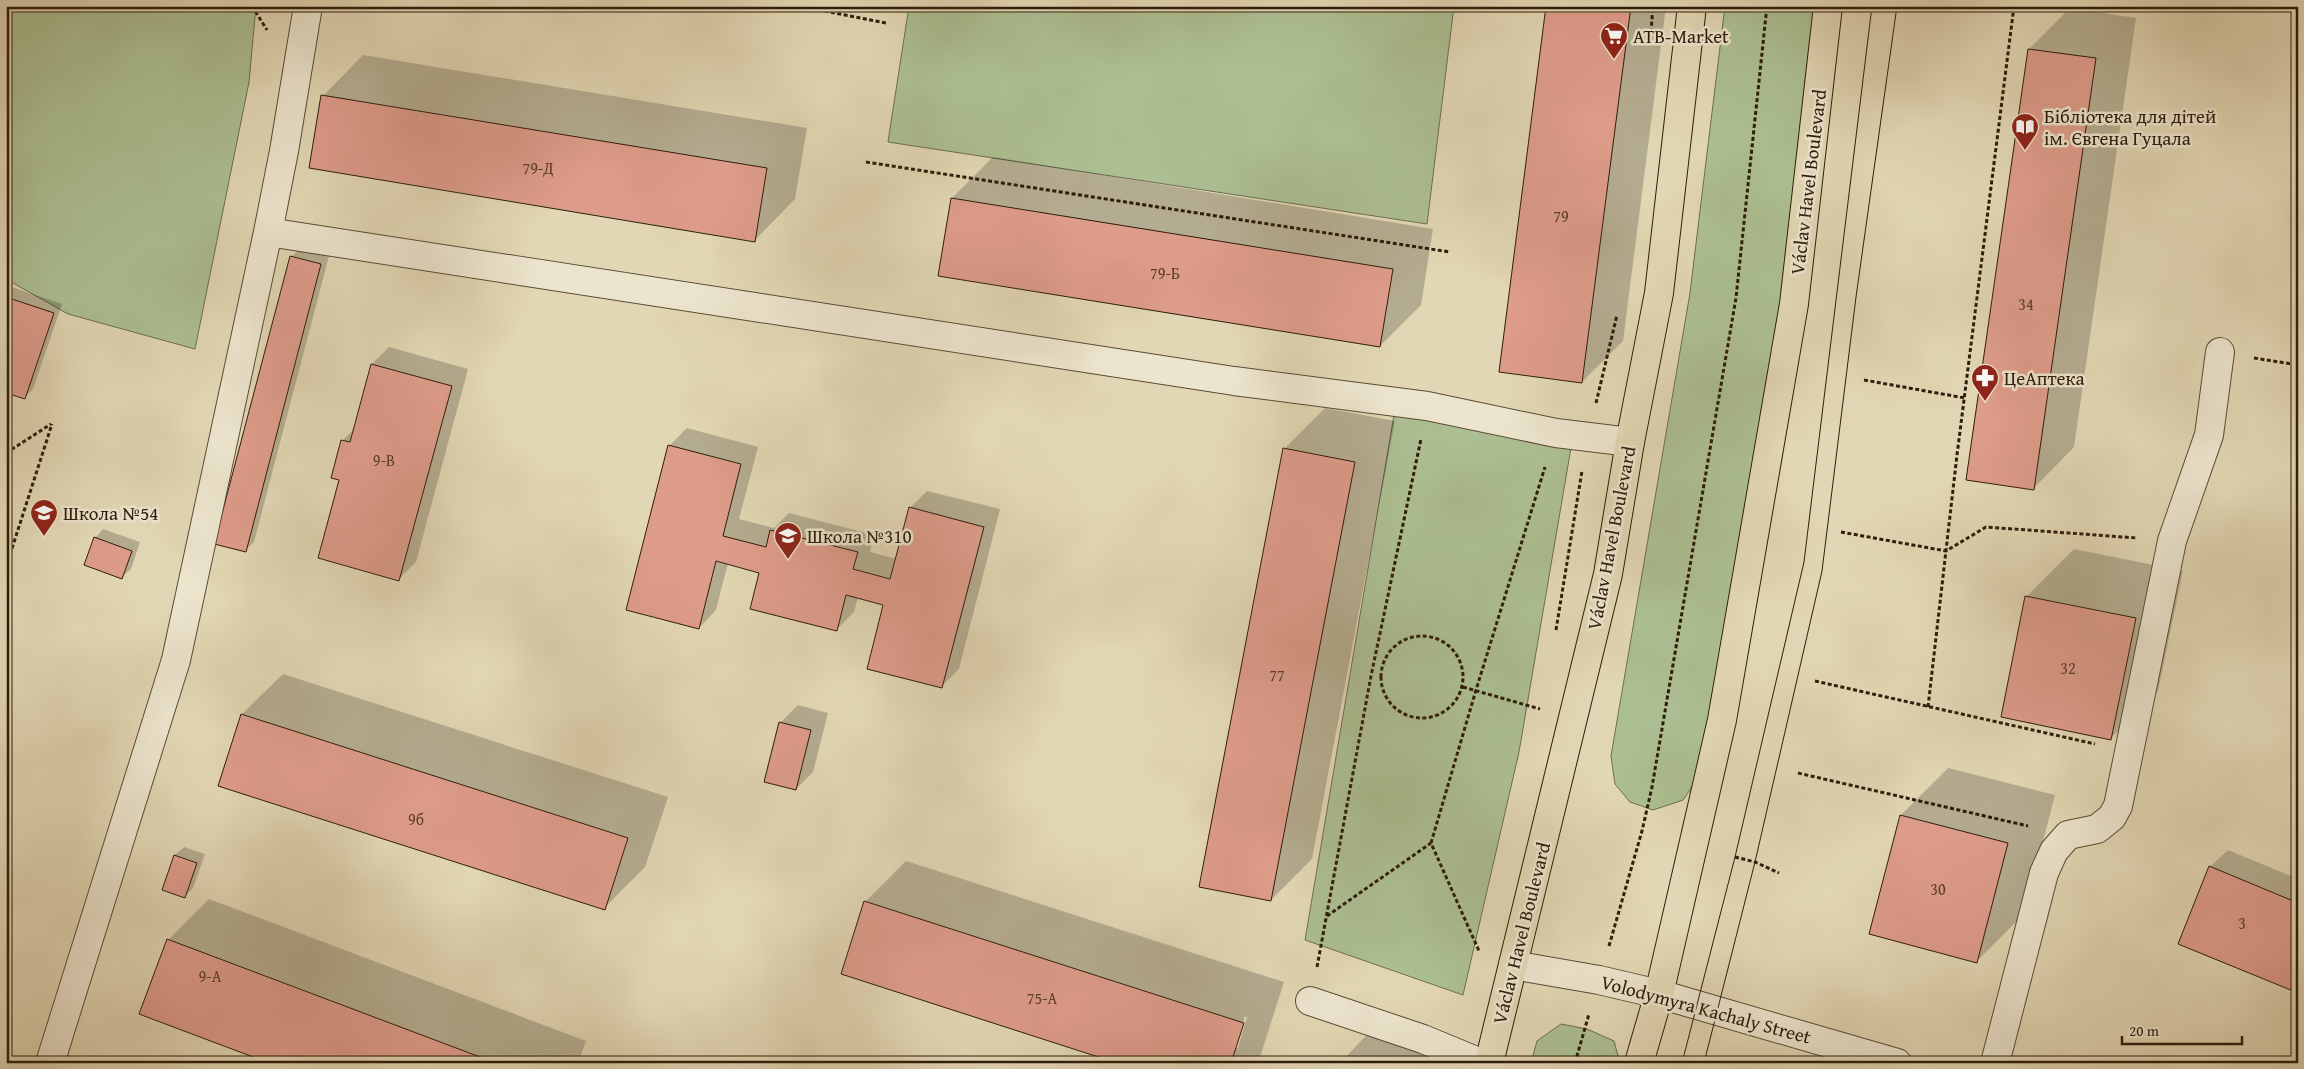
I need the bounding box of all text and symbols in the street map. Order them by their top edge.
supermarket icon: ATB-Market [1599,21,1629,60]
place label: ATB-Market [1633,22,1729,50]
street label: Václav Havel Boulevard [1783,87,1833,276]
place label: Бібліотека для дітей ім. Євгена Гуцала [2044,102,2216,152]
library icon: Бібліотека для дітей ім. Євгена Гуцала [2010,112,2040,151]
house number: 79-Д [522,156,554,180]
house number: 79 [1553,204,1569,228]
house number: 79-Б [1150,261,1180,285]
house number: 34 [2018,292,2034,316]
pharmacy icon: ЦеАптека [1970,363,2000,402]
place label: ЦеАптека [2004,364,2084,392]
street label: Václav Havel Boulevard [1579,443,1643,632]
house number: 9-В [373,448,395,472]
school or university icon: Школа №54 [29,498,59,537]
place label: Школа №54 [63,499,158,527]
school or university icon: Школа №310 [773,521,803,560]
place label: Школа №310 [807,522,912,550]
house number: 32 [2060,656,2076,680]
house number: 77 [1269,663,1285,687]
house number: 9б [408,807,424,831]
street label: Václav Havel Boulevard [1485,838,1557,1027]
house number: 30 [1930,877,1946,901]
house number: 3 [2238,911,2246,935]
house number: 9-А [199,964,222,988]
street label: Volodymyra Kachaly Street [1598,967,1814,1051]
house number: 75-А [1027,986,1058,1010]
scale bar [2122,1014,2242,1046]
text: 20 m [2129,1020,2160,1041]

